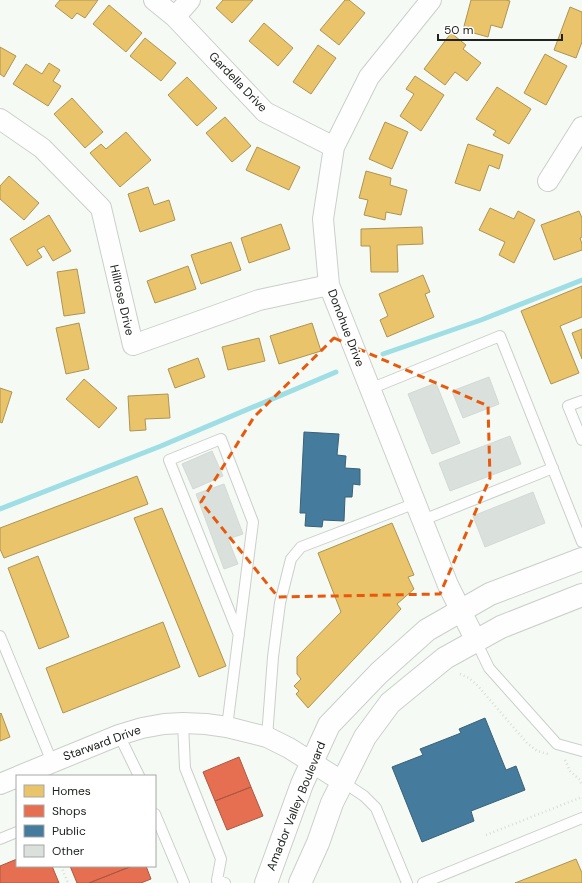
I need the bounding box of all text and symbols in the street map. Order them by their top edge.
scale bar [438,16,562,42]
text: 50 m [444,22,473,38]
street label: Gardella Drive [205,49,271,116]
street label: Hillrose Drive [106,263,138,337]
street label: Donohue Drive [324,287,368,369]
street label: Starward Drive [61,721,143,764]
street label: Amador Valley Boulevard [263,739,329,873]
legend [16,775,156,867]
text: Homes [52,783,91,799]
text: Shops [52,803,87,819]
text: Public [52,823,86,839]
text: Other [52,843,85,859]

